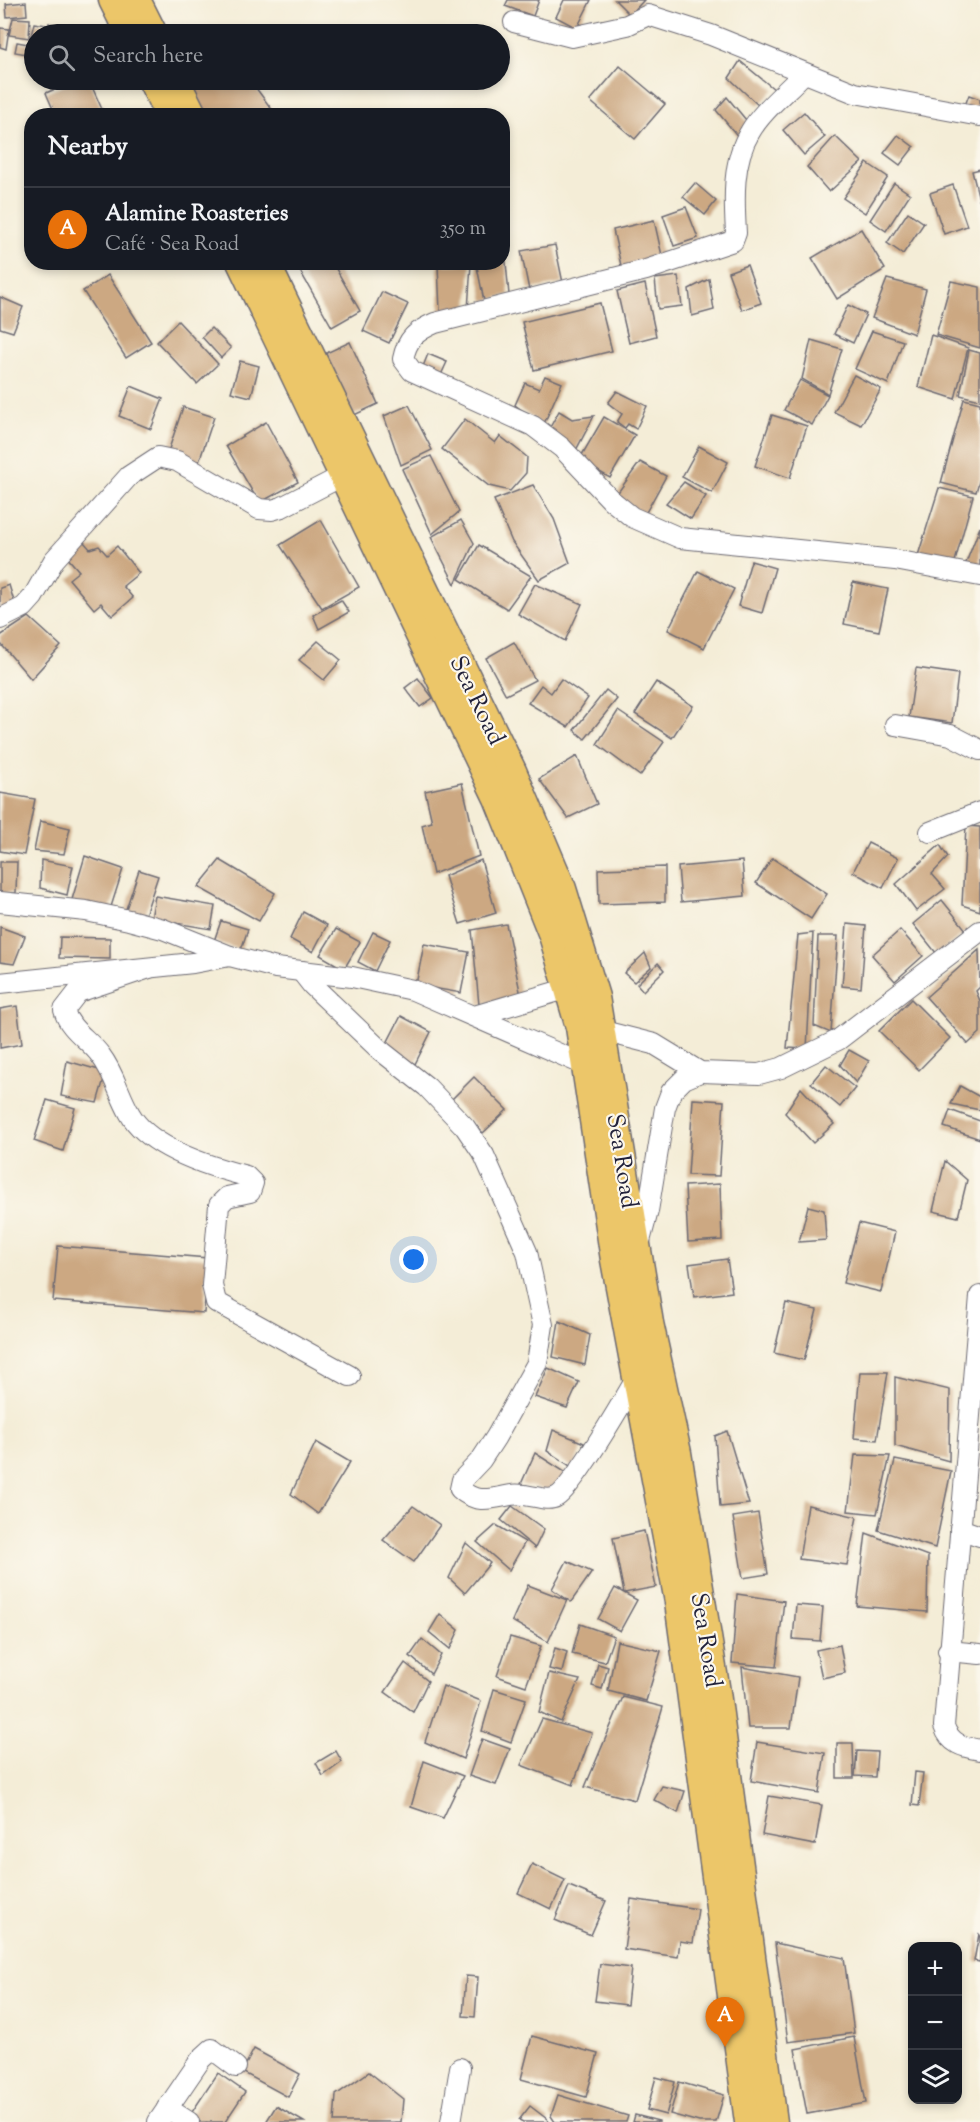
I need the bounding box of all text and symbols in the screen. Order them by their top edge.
search box [24,24,510,90]
icon: search [45,41,78,74]
text: Search here [93,41,203,73]
text: Nearby [48,129,128,166]
text: Alamine Roasteries [105,199,288,231]
text: A [59,215,76,244]
text: 350 m [440,215,486,244]
text: Café · Sea Road [105,231,239,260]
street label: Sea Road [440,650,513,752]
street label: Sea Road [597,1111,645,1212]
your location [399,1245,428,1274]
street label: Sea Road [681,1590,729,1691]
map controls [908,1942,962,2104]
button: + [908,1942,962,1996]
button: − [908,1996,962,2050]
pin: A [706,1998,744,2047]
button: layers [908,2050,962,2104]

